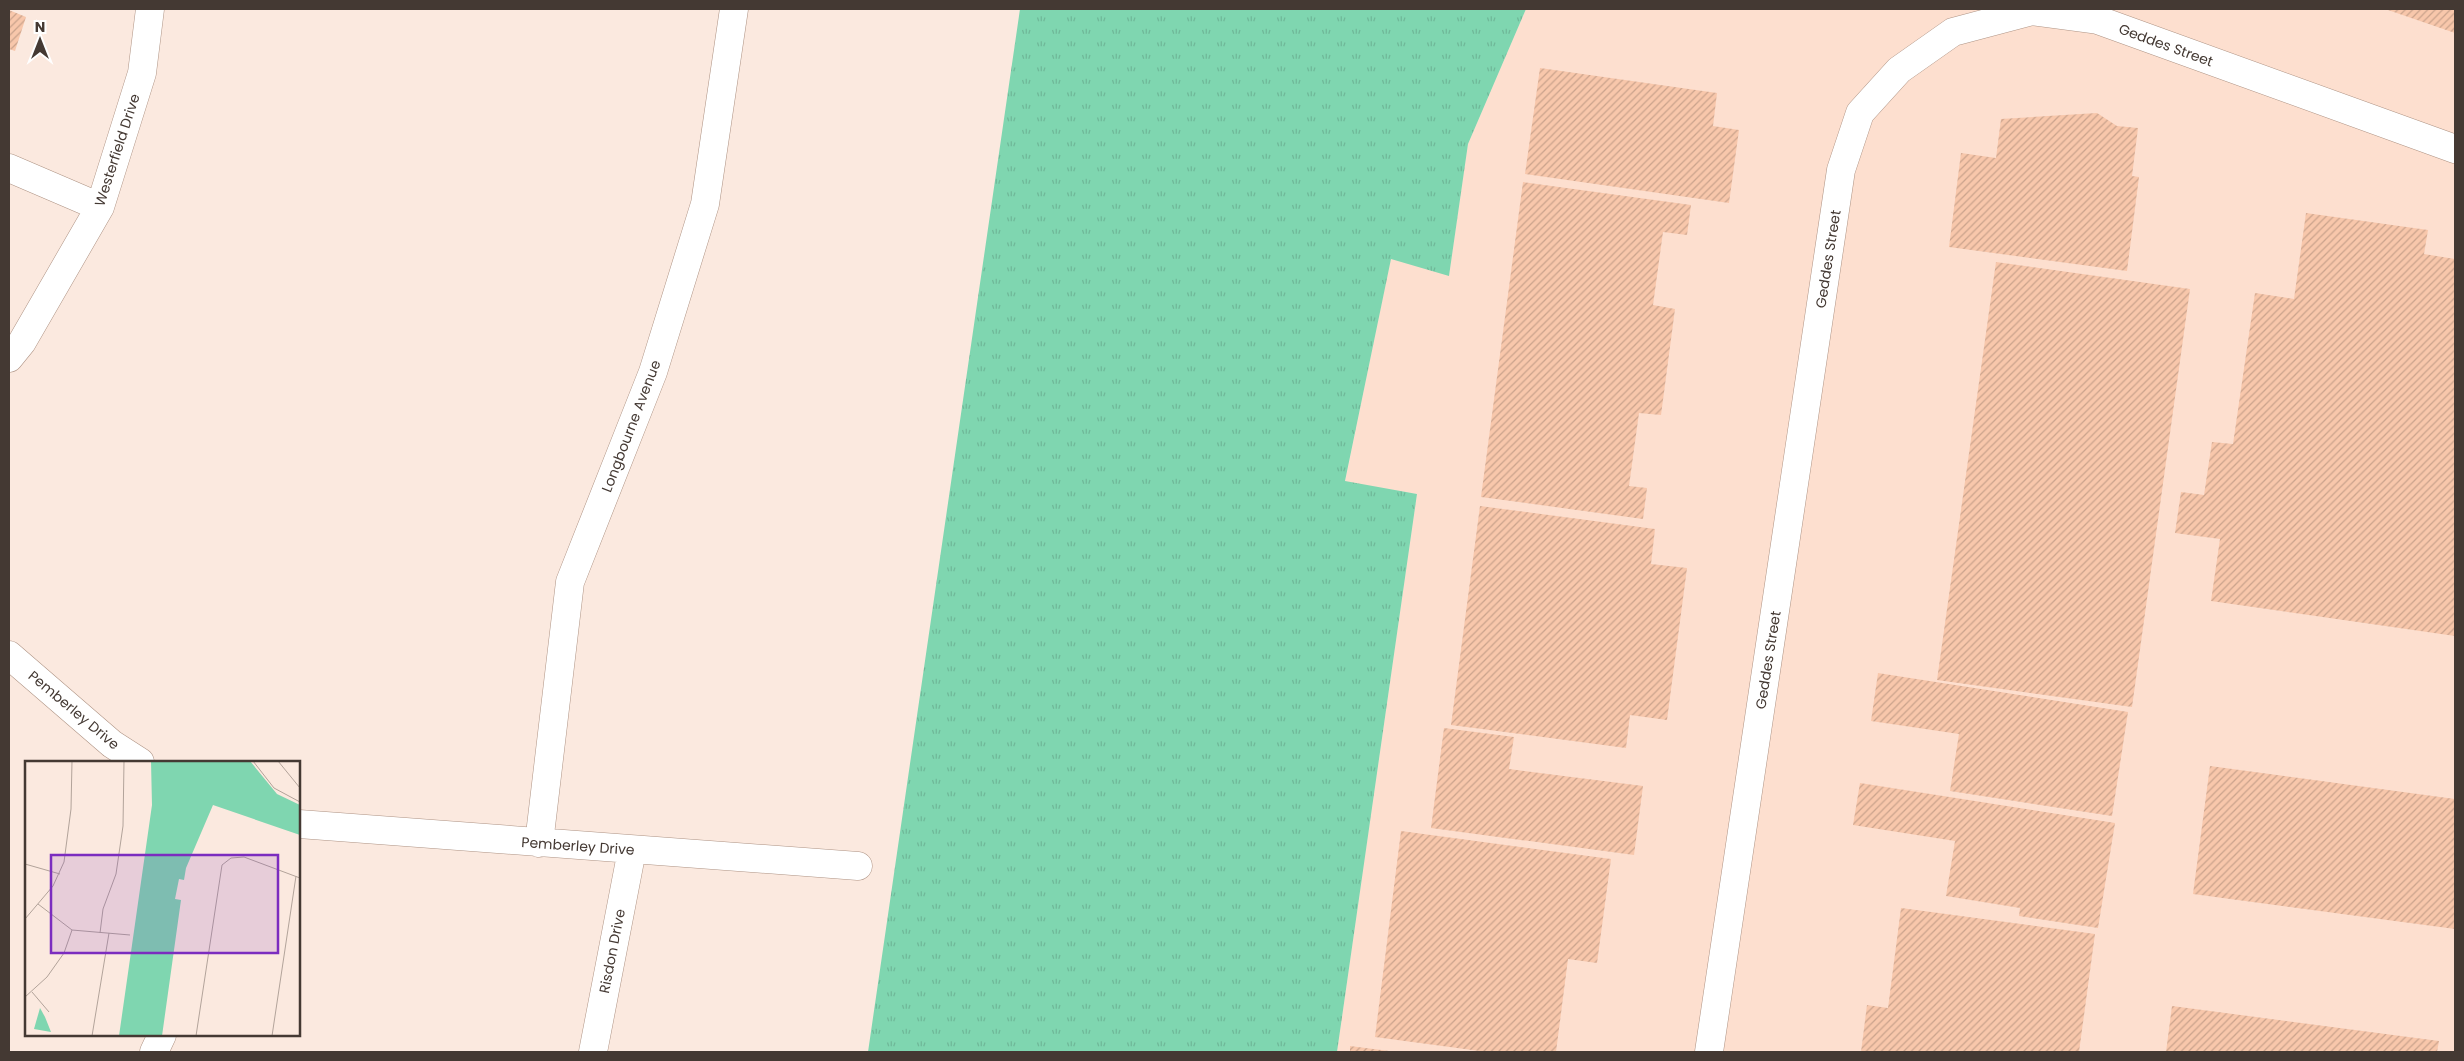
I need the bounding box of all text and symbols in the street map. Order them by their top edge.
north arrow [15,15,65,65]
text: N [35,17,45,37]
street label: Geddes Street [2116,19,2216,71]
street label: Westerfield Drive [89,91,145,209]
street label: Geddes Street [1810,208,1846,310]
street label: Longbourne Avenue [597,357,666,495]
street label: Geddes Street [1750,609,1786,711]
street label: Pemberley Drive [24,666,124,754]
inset map [25,761,300,1036]
street label: Pemberley Drive [521,832,636,860]
street label: Risdon Drive [594,907,630,995]

